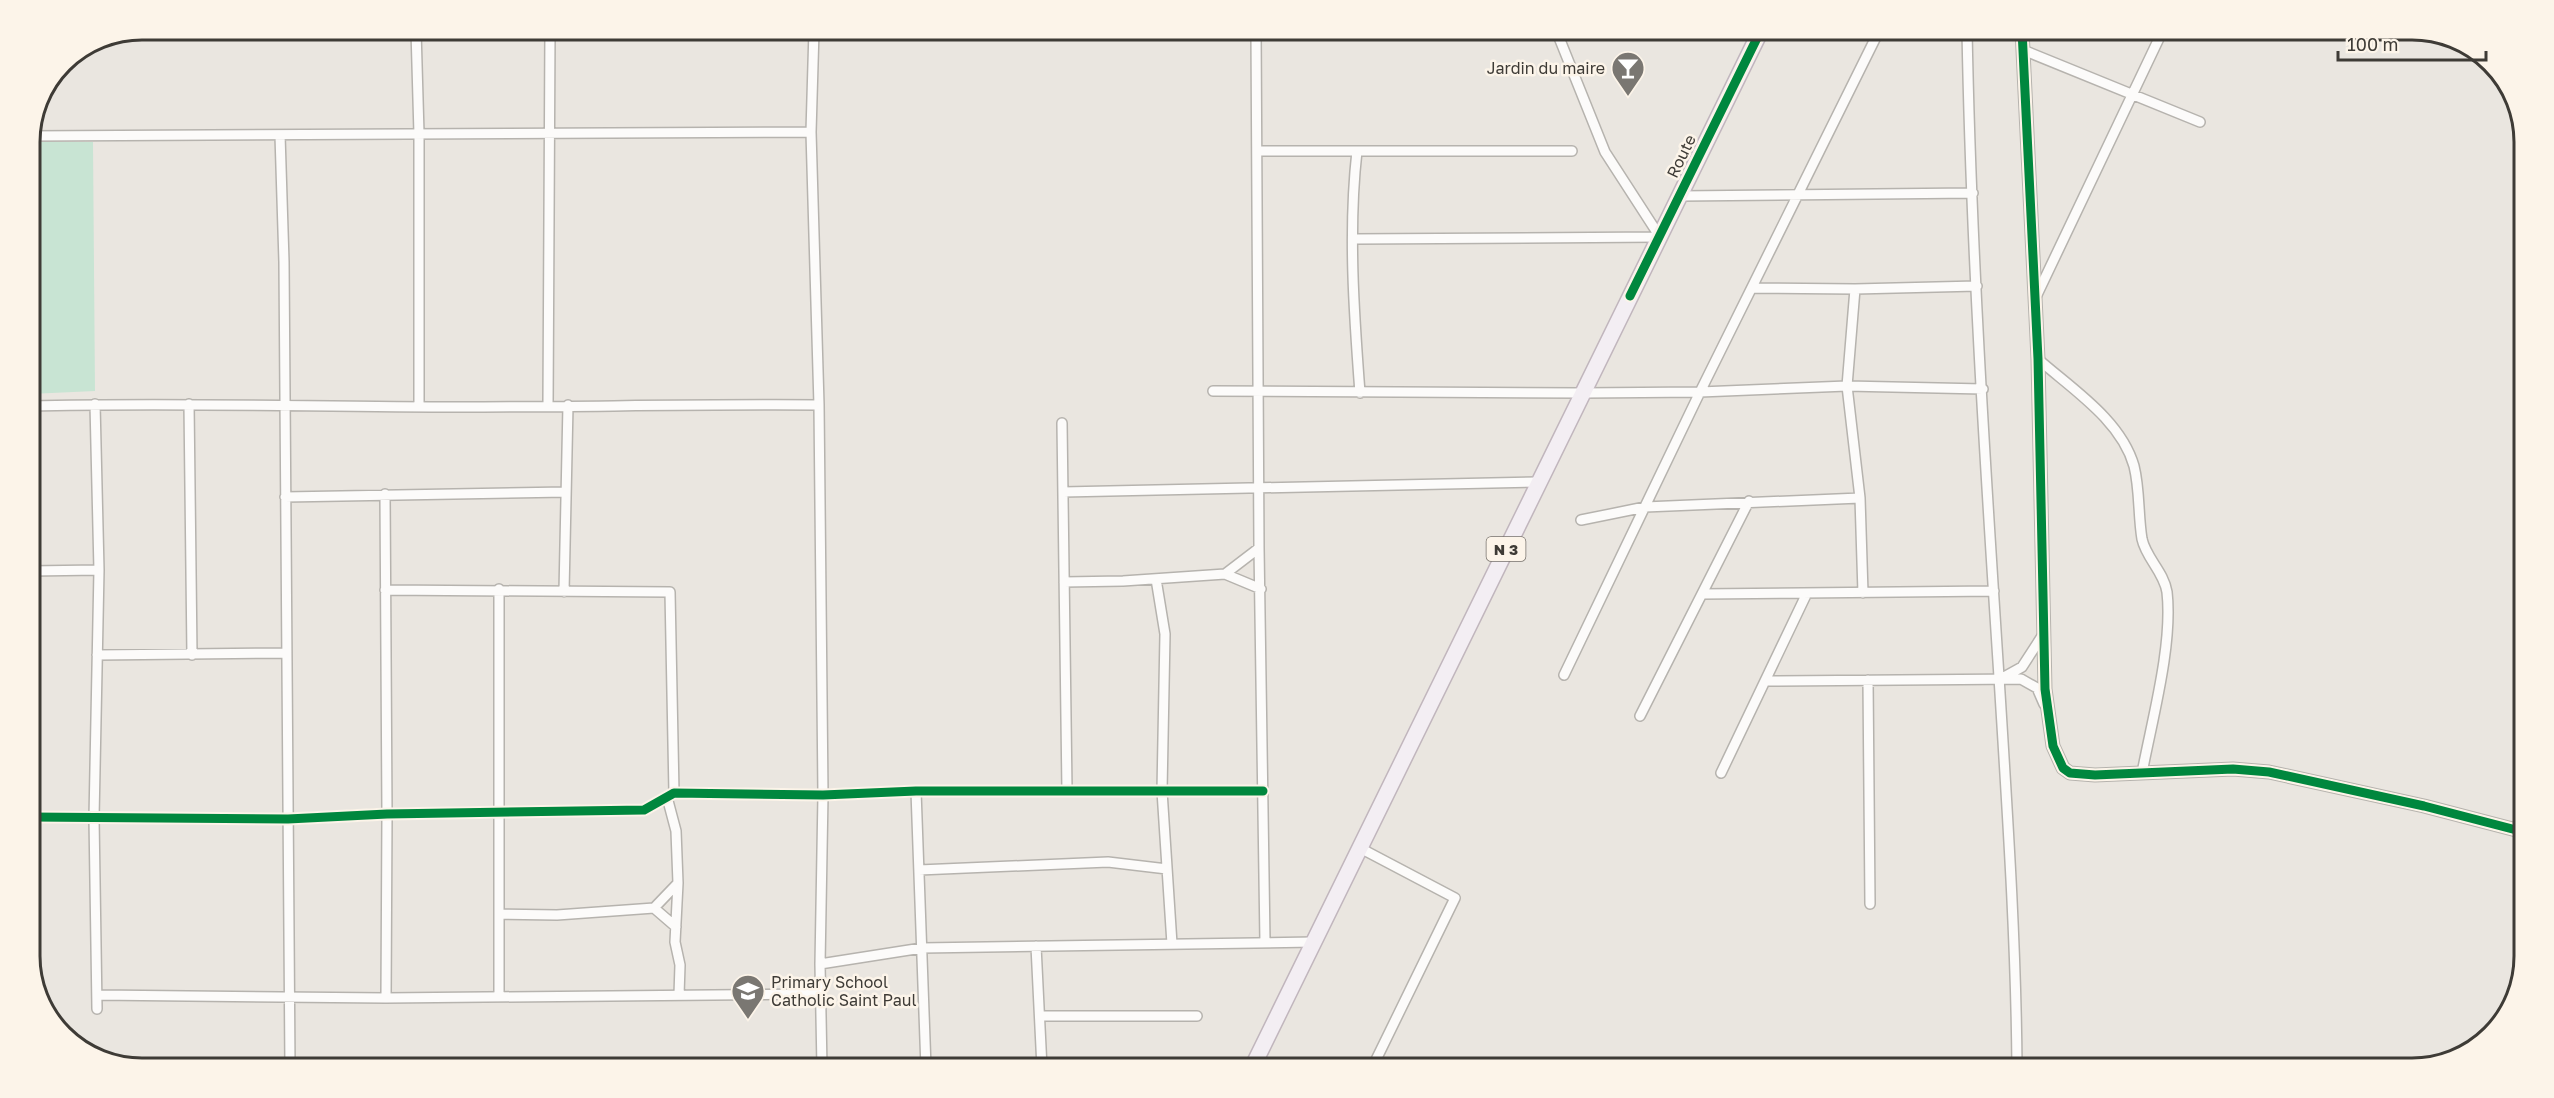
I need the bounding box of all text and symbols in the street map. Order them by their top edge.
scale bar [2338,24,2486,62]
text: 100 m [2347,33,2398,55]
bar icon: Jardin du maire [1610,50,1646,97]
place label: Jardin du maire [1487,58,1605,78]
street label: Route [1662,131,1700,181]
road number: N 3 [1486,537,1526,561]
place label: Primary School Catholic Saint Paul [771,972,917,1010]
school or university icon: Primary School Catholic Saint Paul [730,973,766,1020]

